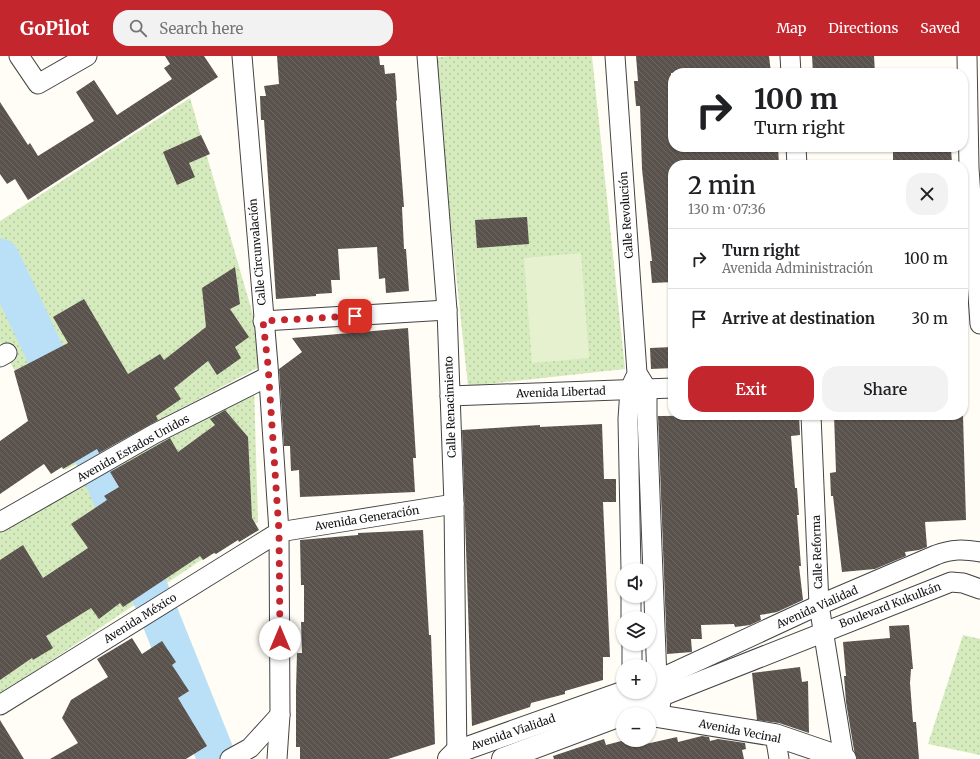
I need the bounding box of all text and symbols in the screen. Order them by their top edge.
search box [113,10,393,46]
text: GoPilot [20,16,89,40]
icon: search [127,17,149,39]
text: Search here [159,19,243,38]
text: Map [776,19,806,37]
text: Directions [828,19,898,37]
text: Saved [920,19,960,37]
text: 100 m [754,81,838,117]
icon: right [688,84,740,136]
text: Turn right [754,116,845,139]
street label: Calle Revolución [616,170,636,259]
text: 2 min [688,170,756,201]
button: close [906,173,948,215]
street label: Calle Circunvalación [245,197,269,306]
text: 130 m · 07:36 [688,201,766,218]
text: Turn right [722,241,800,260]
icon: right [688,248,710,270]
text: 100 m [904,249,948,268]
text: Avenida Administración [722,260,873,277]
pin [338,299,372,333]
icon: arrive [344,305,366,327]
icon: arrive [688,308,710,330]
text: Arrive at destination [722,309,875,328]
text: 30 m [911,309,948,328]
street label: Calle Renacimiento [441,355,459,458]
button: Exit [688,366,814,412]
button: Share [822,366,948,412]
street label: Avenida Libertad [515,383,606,401]
street label: Avenida Estados Unidos [74,411,192,485]
street label: Avenida Generación [313,503,421,533]
street label: Calle Reforma [809,515,825,589]
map controls [616,563,656,747]
button: sound [616,563,656,603]
street label: Boulevard Kukulkán [837,579,943,631]
street label: Avenida Vialidad [773,583,860,632]
street label: Avenida México [100,590,180,647]
button: layers [616,611,656,651]
position arrow [259,618,301,660]
button: + [616,659,656,699]
button: − [616,707,656,747]
street label: Avenida Vialidad [468,711,557,753]
street label: Avenida Vecinal [697,716,783,746]

